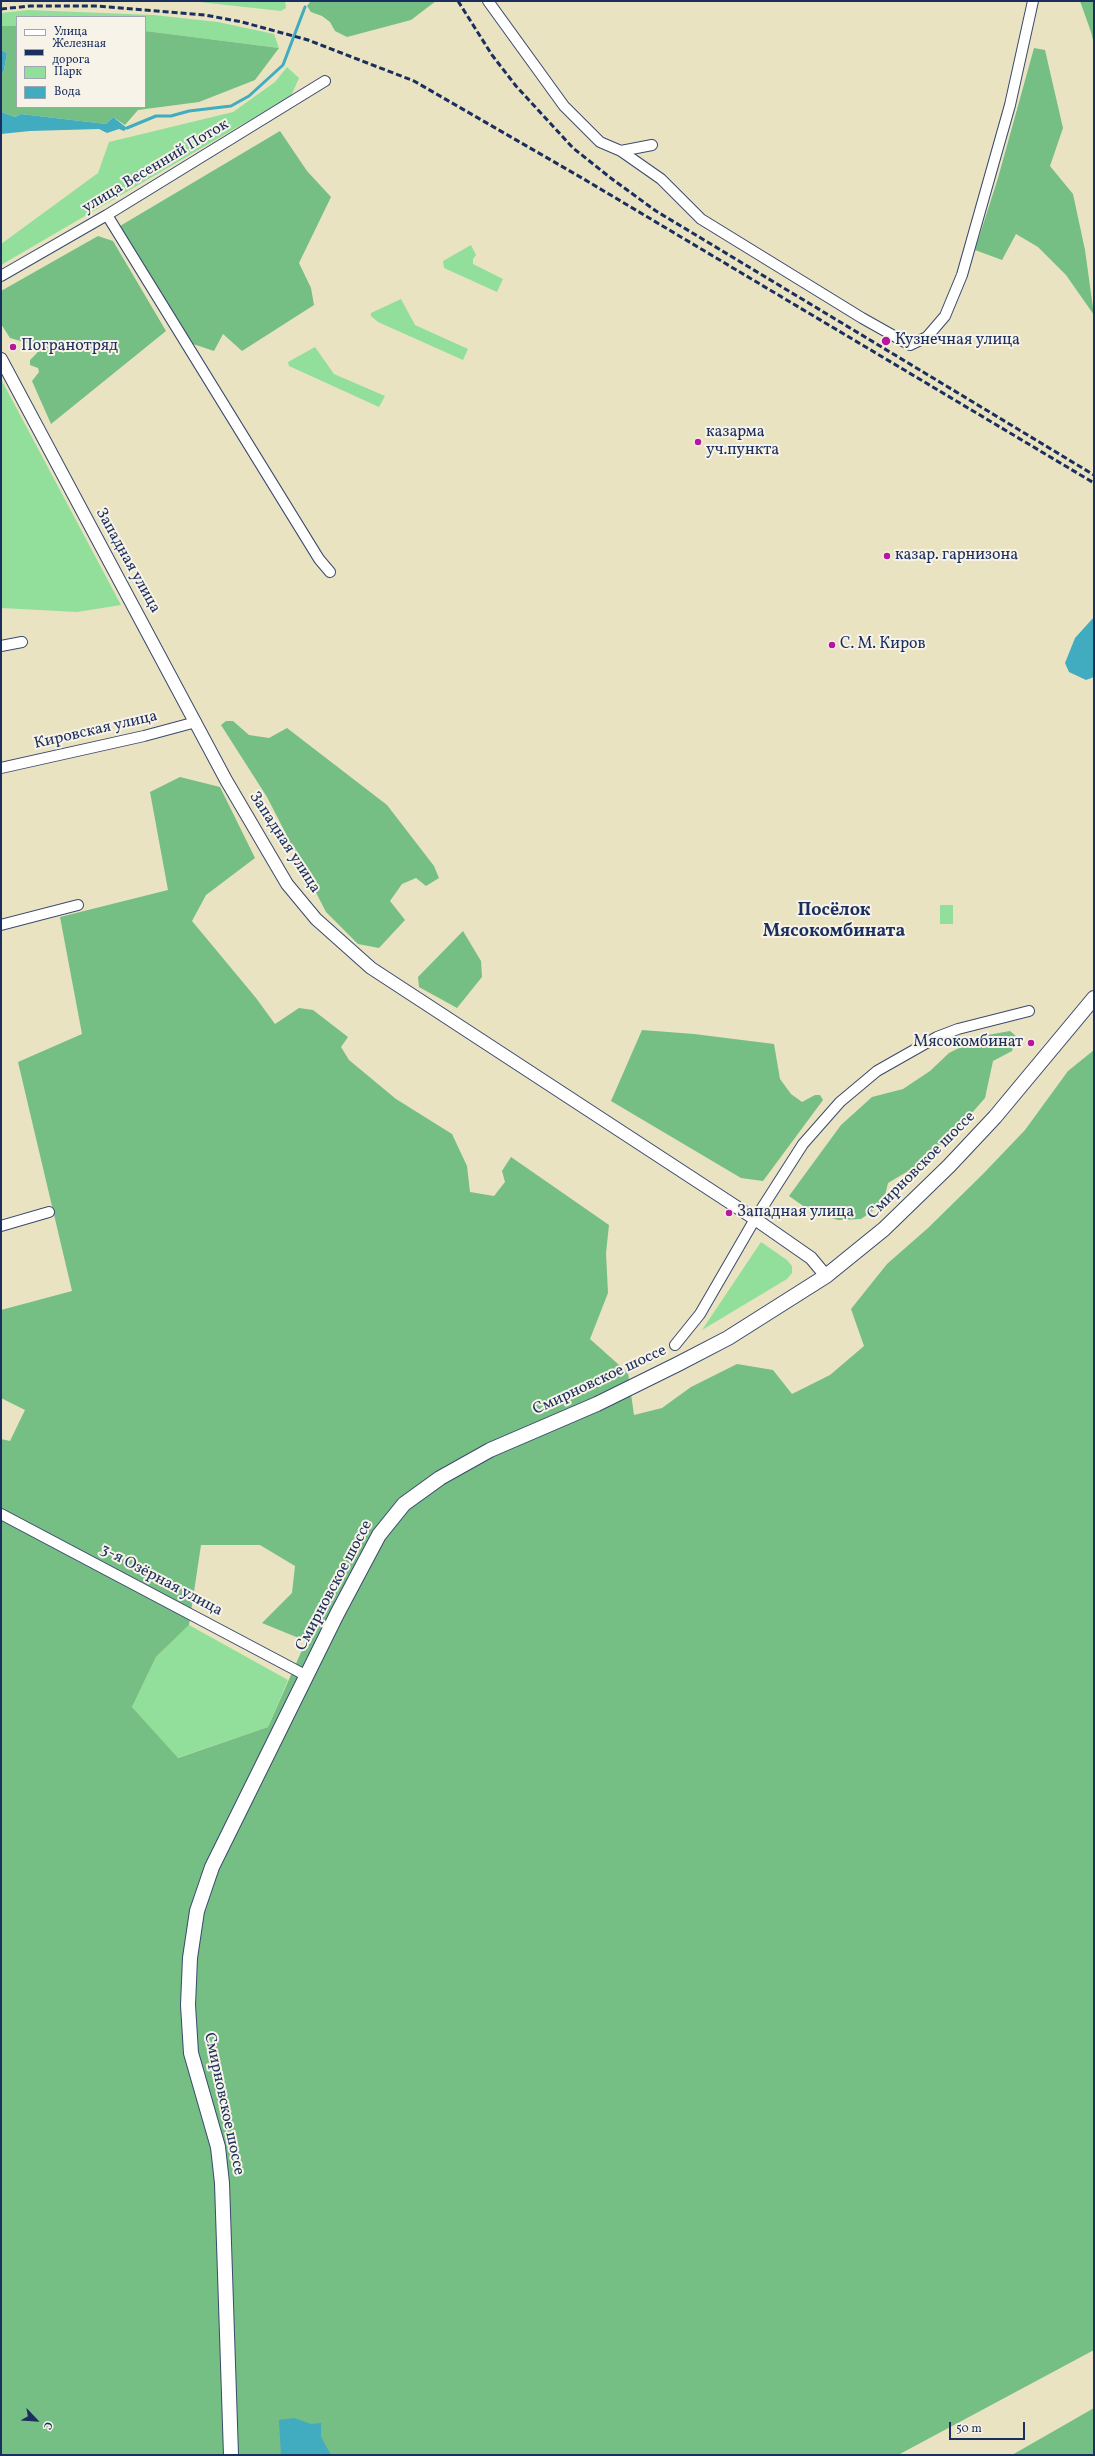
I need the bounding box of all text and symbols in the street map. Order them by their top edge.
legend [16,16,146,108]
text: Улица [54,24,87,40]
text: Железная дорога [52,36,106,68]
text: Парк [54,64,82,80]
text: Вода [54,84,81,100]
street label: улица Весенний Поток [79,116,233,218]
place label: Кузнечная улица [895,331,1020,351]
marker: Кузнечная улица [880,335,892,347]
place label: Погранотряд [21,337,118,357]
marker: Погранотряд [8,342,18,352]
place label: казарма уч.пункта [706,423,779,461]
marker: казарма уч.пункта [693,437,703,447]
street label: Западная улица [90,505,164,617]
place label: казар. гарнизона [895,546,1018,566]
marker: казар. гарнизона [882,551,892,561]
place label: С. М. Киров [840,635,926,655]
marker: С. М. Киров [827,640,837,650]
street label: Кировская улица [32,707,160,755]
street label: Западная улица [244,789,324,897]
district label: Посёлок Мясокомбината [763,901,905,944]
place label: Мясокомбинат [913,1033,1023,1053]
marker: Мясокомбинат [1026,1038,1036,1048]
street label: Смирновское шоссе [864,1108,980,1224]
place label: Западная улица [737,1203,854,1223]
marker: Западная улица [724,1208,734,1218]
street label: Смирновское шоссе [530,1342,670,1420]
street label: Смирновское шоссе [292,1517,378,1655]
street label: 3-я Озёрная улица [97,1541,225,1621]
street label: Смирновское шоссе [199,2031,247,2177]
north arrow [16,2400,56,2440]
scale bar [951,2414,1027,2440]
text: С [39,2419,56,2432]
text: 50 m [956,2421,982,2437]

